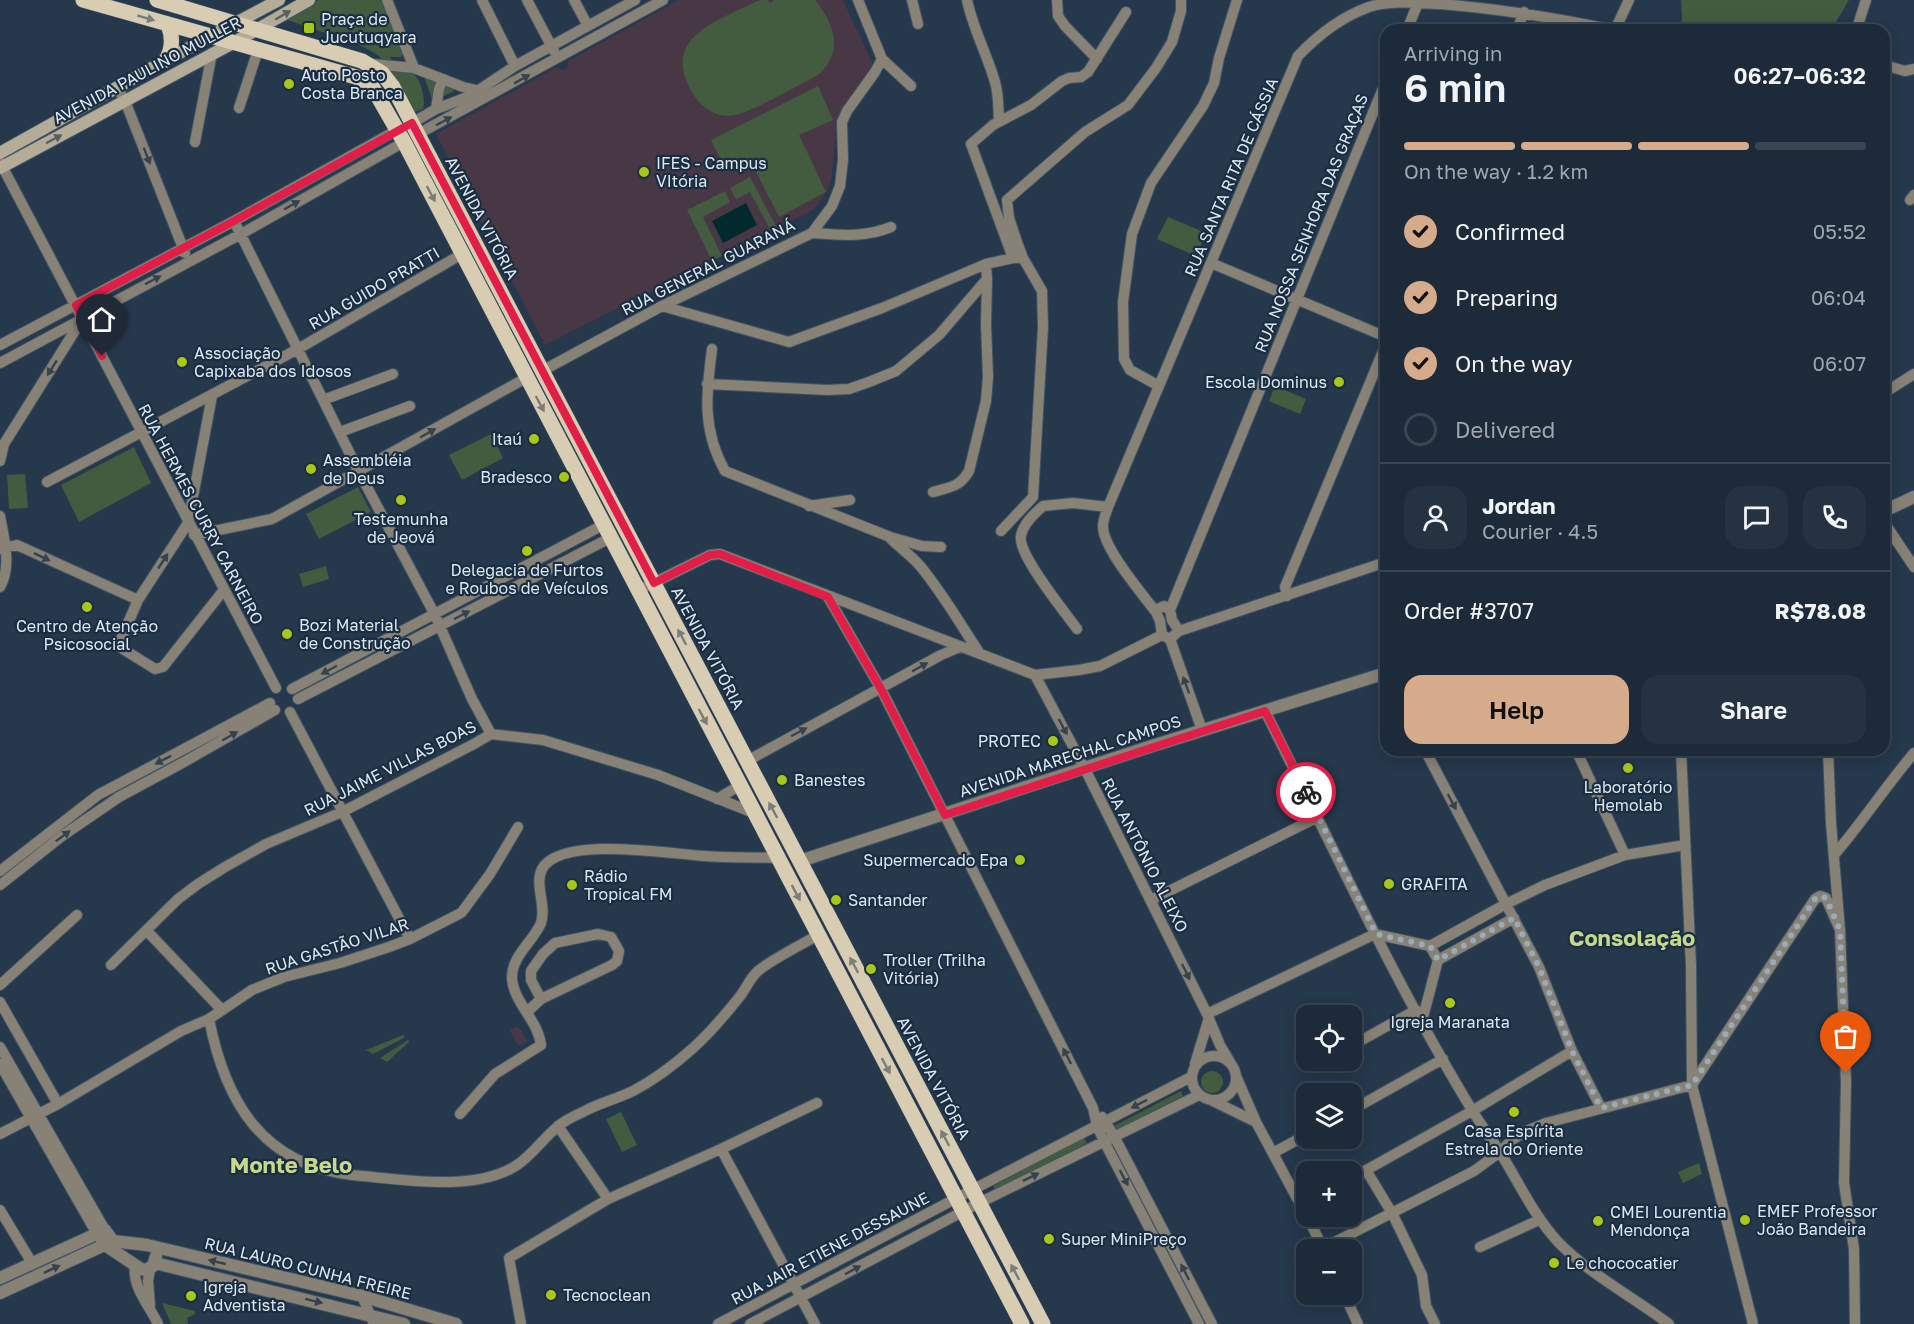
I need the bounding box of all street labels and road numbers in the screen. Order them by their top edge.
street label: AVENIDA PAULINO MULLER [50,12,245,128]
street label: RUA SANTA RITA DE CÁSSIA [1180,74,1282,280]
street label: RUA NOSSA SENHORA DAS GRAÇAS [1250,91,1372,355]
street label: AVENIDA VITÓRIA [441,153,523,283]
street label: RUA GENERAL GUARANÁ [618,214,798,319]
street label: RUA GUIDO PRATTI [305,242,443,334]
street label: RUA HERMES CURRY CARNEIRO [134,400,268,628]
street label: AVENIDA VITÓRIA [667,583,749,713]
street label: AVENIDA MARECHAL CAMPOS [957,711,1183,801]
street label: RUA JAIME VILLAS BOAS [301,716,479,820]
street label: RUA ANTÔNIO ALEIXO [1097,774,1193,936]
street label: RUA GASTÃO VILAR [263,913,412,979]
street label: AVENIDA VITÓRIA [893,1013,975,1143]
street label: RUA JAIR ETIENE DESSAUNE [728,1187,932,1309]
street label: RUA LAURO CUNHA FREIRE [203,1233,413,1303]

